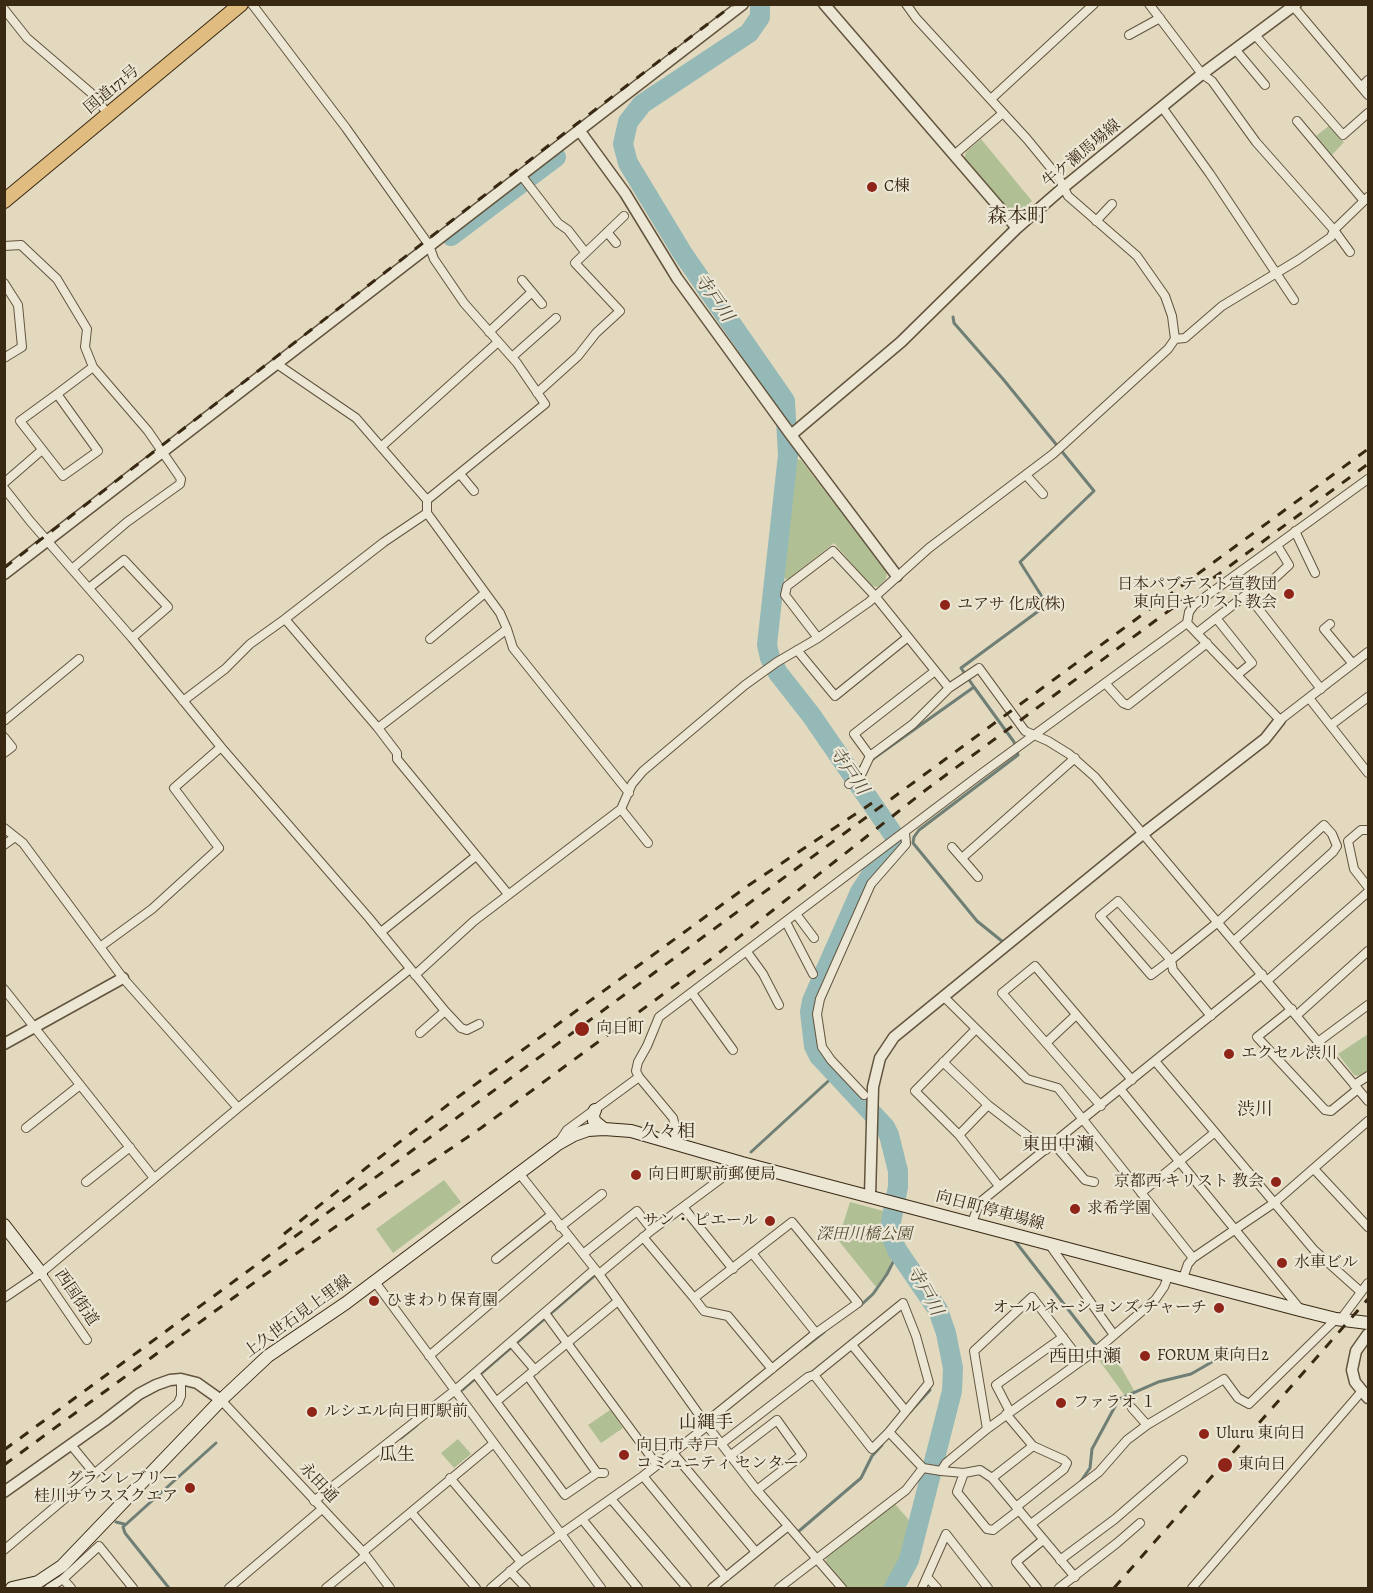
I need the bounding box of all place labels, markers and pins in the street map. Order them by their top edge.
place label: C棟 [884,177,910,197]
marker: C棟 [865,180,879,194]
place label: 日本パブテスト宣教団 東向日キリスト教会 [1117,575,1277,613]
marker: 日本パブテスト宣教団 東向日キリスト教会 [1282,587,1296,601]
place label: ユアサ 化成(株) [957,595,1065,615]
marker: ユアサ 化成(株) [938,598,952,612]
place label: 向日町 [596,1019,644,1039]
marker: 向日町 [573,1020,591,1038]
place label: エクセル渋川 [1241,1044,1337,1064]
marker: エクセル渋川 [1222,1047,1236,1061]
place label: 向日町駅前郵便局 [648,1165,776,1185]
marker: 向日町駅前郵便局 [629,1168,643,1182]
place label: 京都西 キリスト 教会 [1114,1172,1264,1192]
marker: 京都西 キリスト 教会 [1269,1175,1283,1189]
place label: 求希学園 [1087,1199,1151,1219]
marker: 求希学園 [1068,1202,1082,1216]
place label: サン・ ピエール [643,1211,758,1231]
marker: サン・ ピエール [763,1214,777,1228]
place label: 水車ビル [1294,1253,1358,1273]
marker: 水車ビル [1275,1256,1289,1270]
place label: ひまわり保育園 [386,1291,498,1311]
marker: ひまわり保育園 [367,1294,381,1308]
place label: オール ネーションズ チャーチ [993,1298,1207,1318]
marker: オール ネーションズ チャーチ [1212,1301,1226,1315]
place label: FORUM 東向日2 [1157,1346,1269,1366]
marker: FORUM 東向日2 [1138,1349,1152,1363]
place label: ファラオ １ [1073,1393,1156,1413]
marker: ファラオ １ [1054,1396,1068,1410]
place label: ルシエル向日町駅前 [324,1402,468,1422]
marker: ルシエル向日町駅前 [305,1405,319,1419]
place label: Uluru 東向日 [1216,1424,1305,1444]
marker: Uluru 東向日 [1197,1427,1211,1441]
place label: 向日市 寺戸 コミュニティ センター [636,1436,799,1474]
marker: 向日市 寺戸 コミュニティ センター [617,1448,631,1462]
place label: 東向日 [1238,1455,1286,1475]
marker: 東向日 [1216,1456,1234,1474]
place label: グランレブリー 桂川サウススクエア [34,1469,178,1507]
marker: グランレブリー 桂川サウススクエア [183,1481,197,1495]

